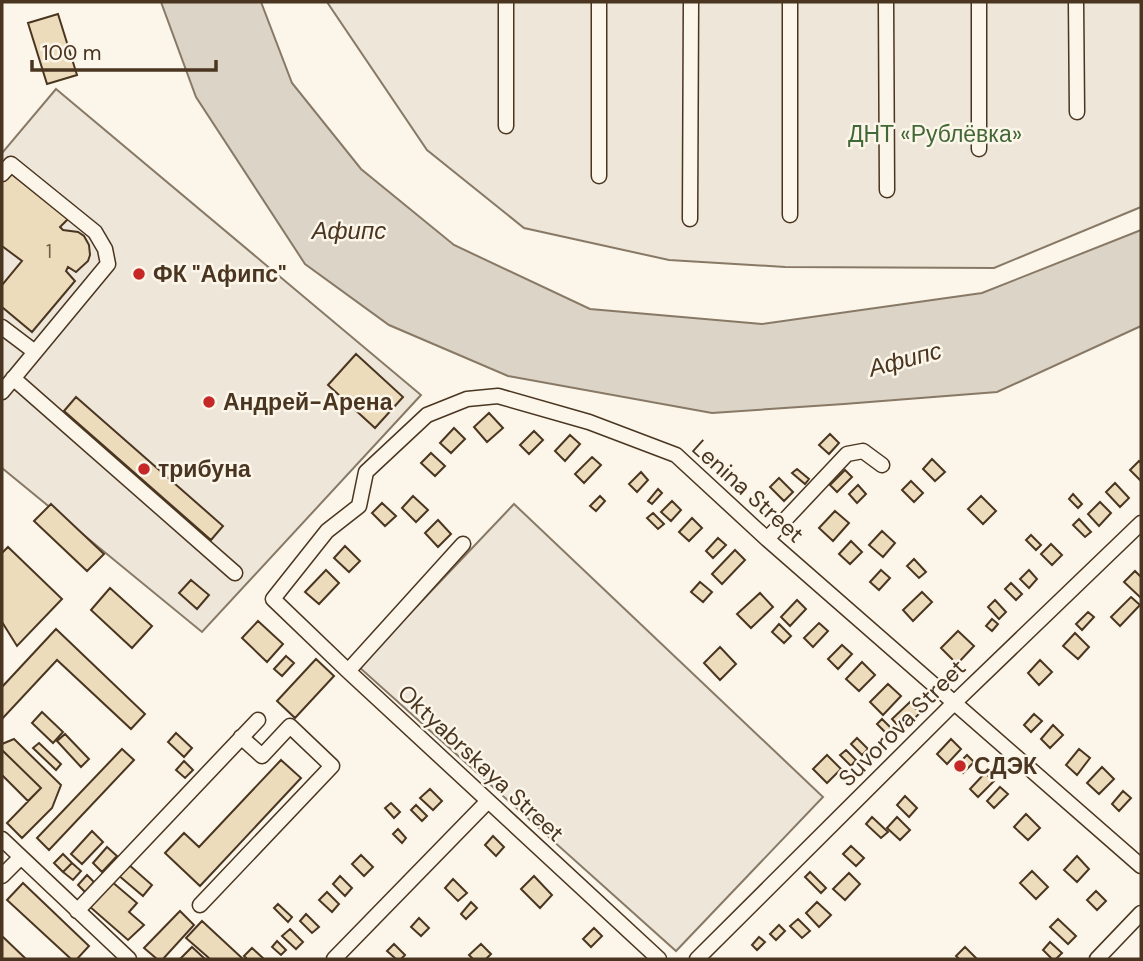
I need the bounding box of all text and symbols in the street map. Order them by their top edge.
scale bar [32,28,215,72]
text: 100 m [42,39,102,67]
park label: ДНТ «Рублёвка» [848,119,1022,149]
water label: Афипс [310,215,386,246]
house number: 1 [46,239,52,264]
place label: ФК "Афипс" [153,259,287,289]
marker: ФК "Афипс" [131,266,147,282]
water label: Афипс [863,334,945,384]
place label: Андрей-Арена [223,387,393,417]
marker: Андрей-Арена [201,394,217,410]
street label: Lenina Street [686,433,810,549]
place label: трибуна [158,454,251,484]
marker: трибуна [136,461,152,477]
street label: Suvorova Street [832,653,972,793]
street label: Oktyabrskaya Street [391,678,571,848]
place label: СДЭК [974,751,1038,781]
marker: СДЭК [952,758,968,774]

